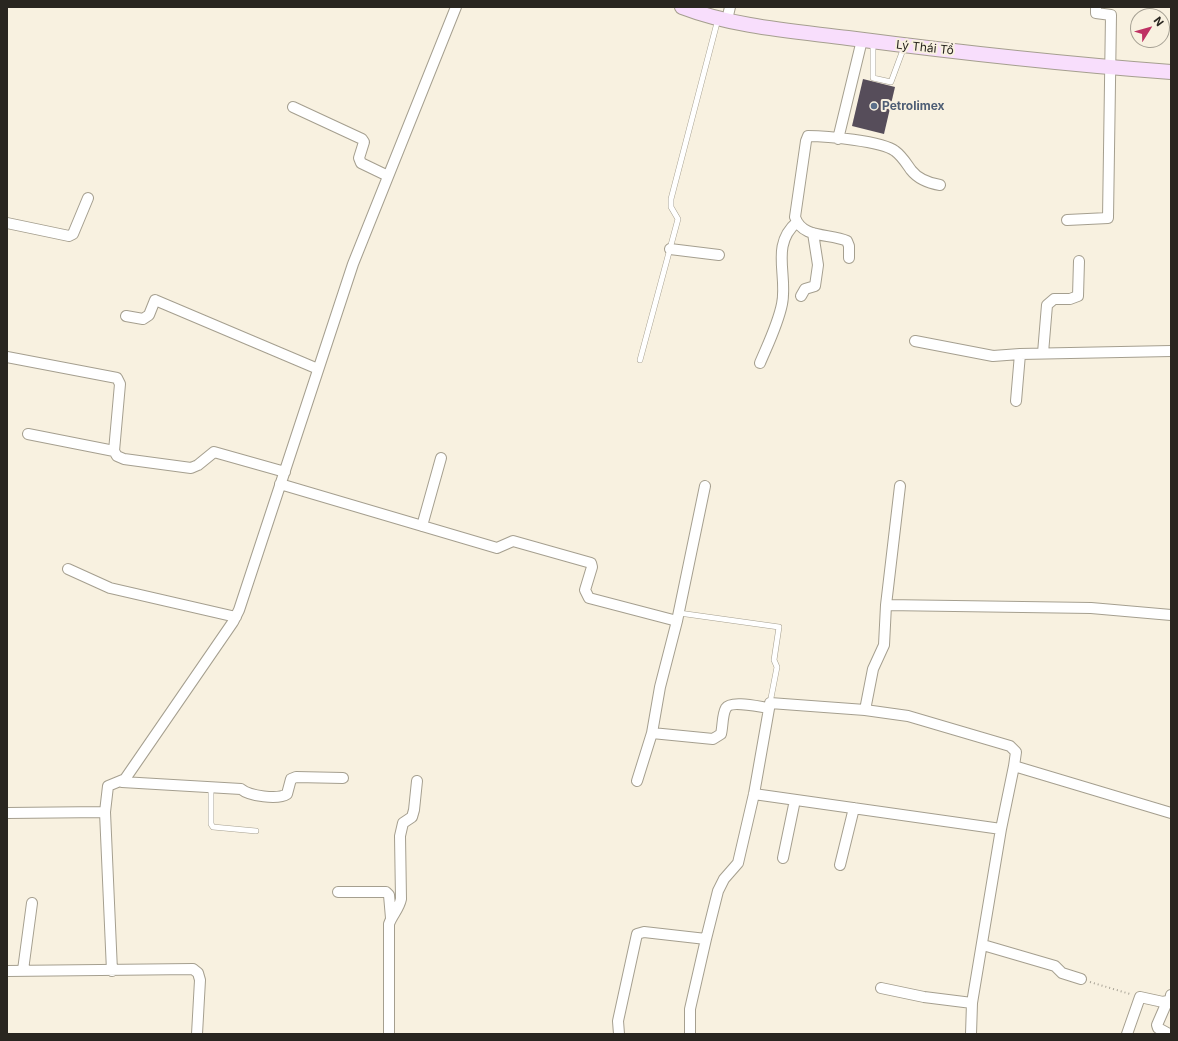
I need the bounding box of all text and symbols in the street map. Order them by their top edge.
north arrow [1130,8,1170,48]
text: N [1151,14,1167,29]
street label: Lý Thái Tổ [895,38,955,58]
place label: Petrolimex [882,99,944,113]
marker: Petrolimex [869,101,879,111]

